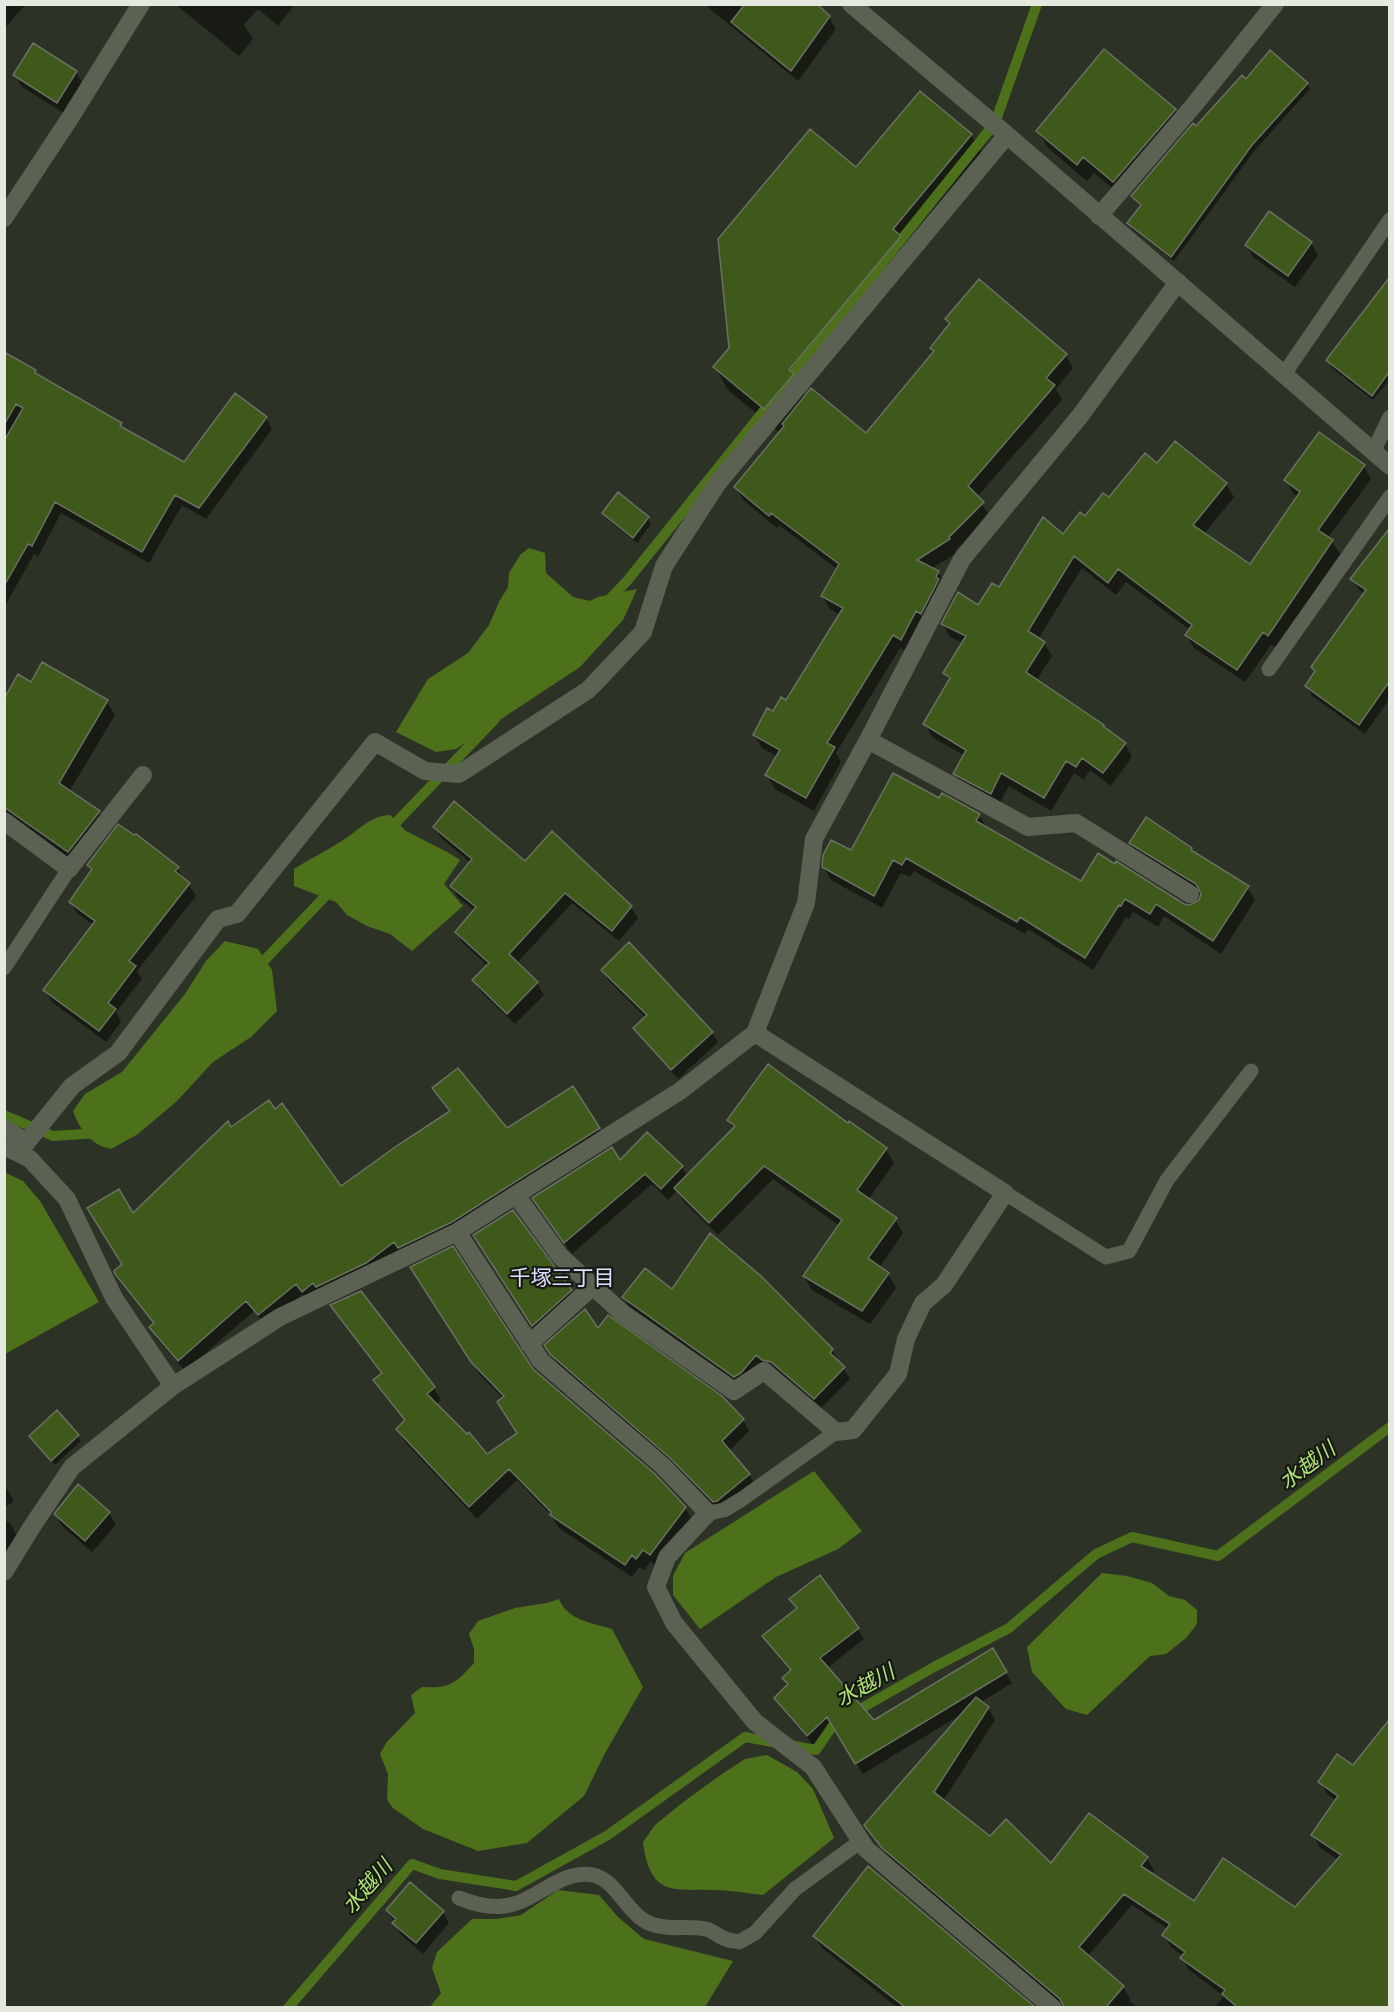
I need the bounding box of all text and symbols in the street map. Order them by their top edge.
district label: 千塚三丁目 [510,1264,615,1291]
water label: 水越川 [1274,1434,1342,1495]
water label: 水越川 [831,1657,901,1712]
water label: 水越川 [336,1852,399,1919]

